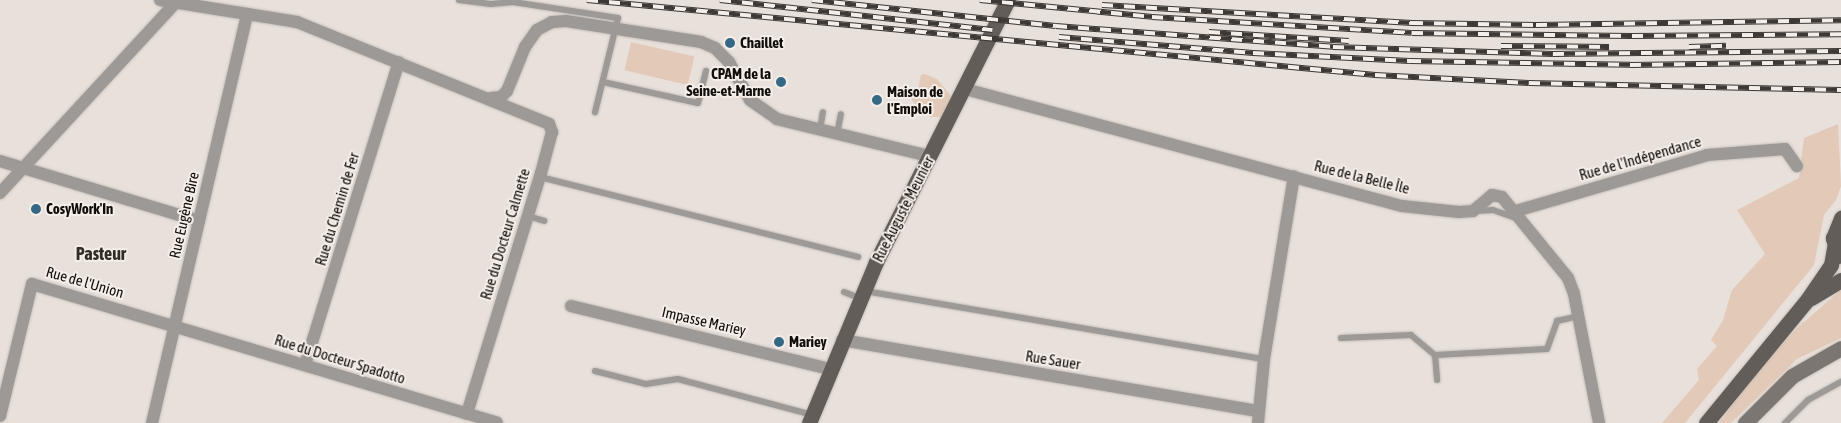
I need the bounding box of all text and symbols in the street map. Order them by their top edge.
place label: Chaillet [740,34,783,52]
marker: Chaillet [724,37,736,49]
place label: CPAM de la Seine-et-Marne [686,64,771,99]
marker: CPAM de la Seine-et-Marne [775,76,787,88]
place label: Maison de l'Emploi [887,82,943,117]
marker: Maison de l'Emploi [871,94,883,106]
street label: Rue de l'Indépendance [1577,132,1703,184]
street label: Rue du Chemin de Fer [311,150,363,268]
street label: Rue Auguste Meunier [869,153,937,265]
street label: Rue de la Belle Île [1312,156,1412,198]
street label: Rue du Docteur Calmette [476,166,534,302]
street label: Rue Eugène Bire [165,170,203,260]
place label: CosyWork'In [46,200,113,218]
marker: CosyWork'In [30,203,42,215]
district label: Pasteur [76,243,126,265]
street label: Rue de l'Union [44,262,126,302]
street label: Impasse Mariey [660,303,748,339]
street label: Rue du Docteur Spadotto [272,331,408,387]
place label: Mariey [789,333,827,351]
marker: Mariey [773,336,785,348]
street label: Rue Sauer [1024,347,1082,373]

